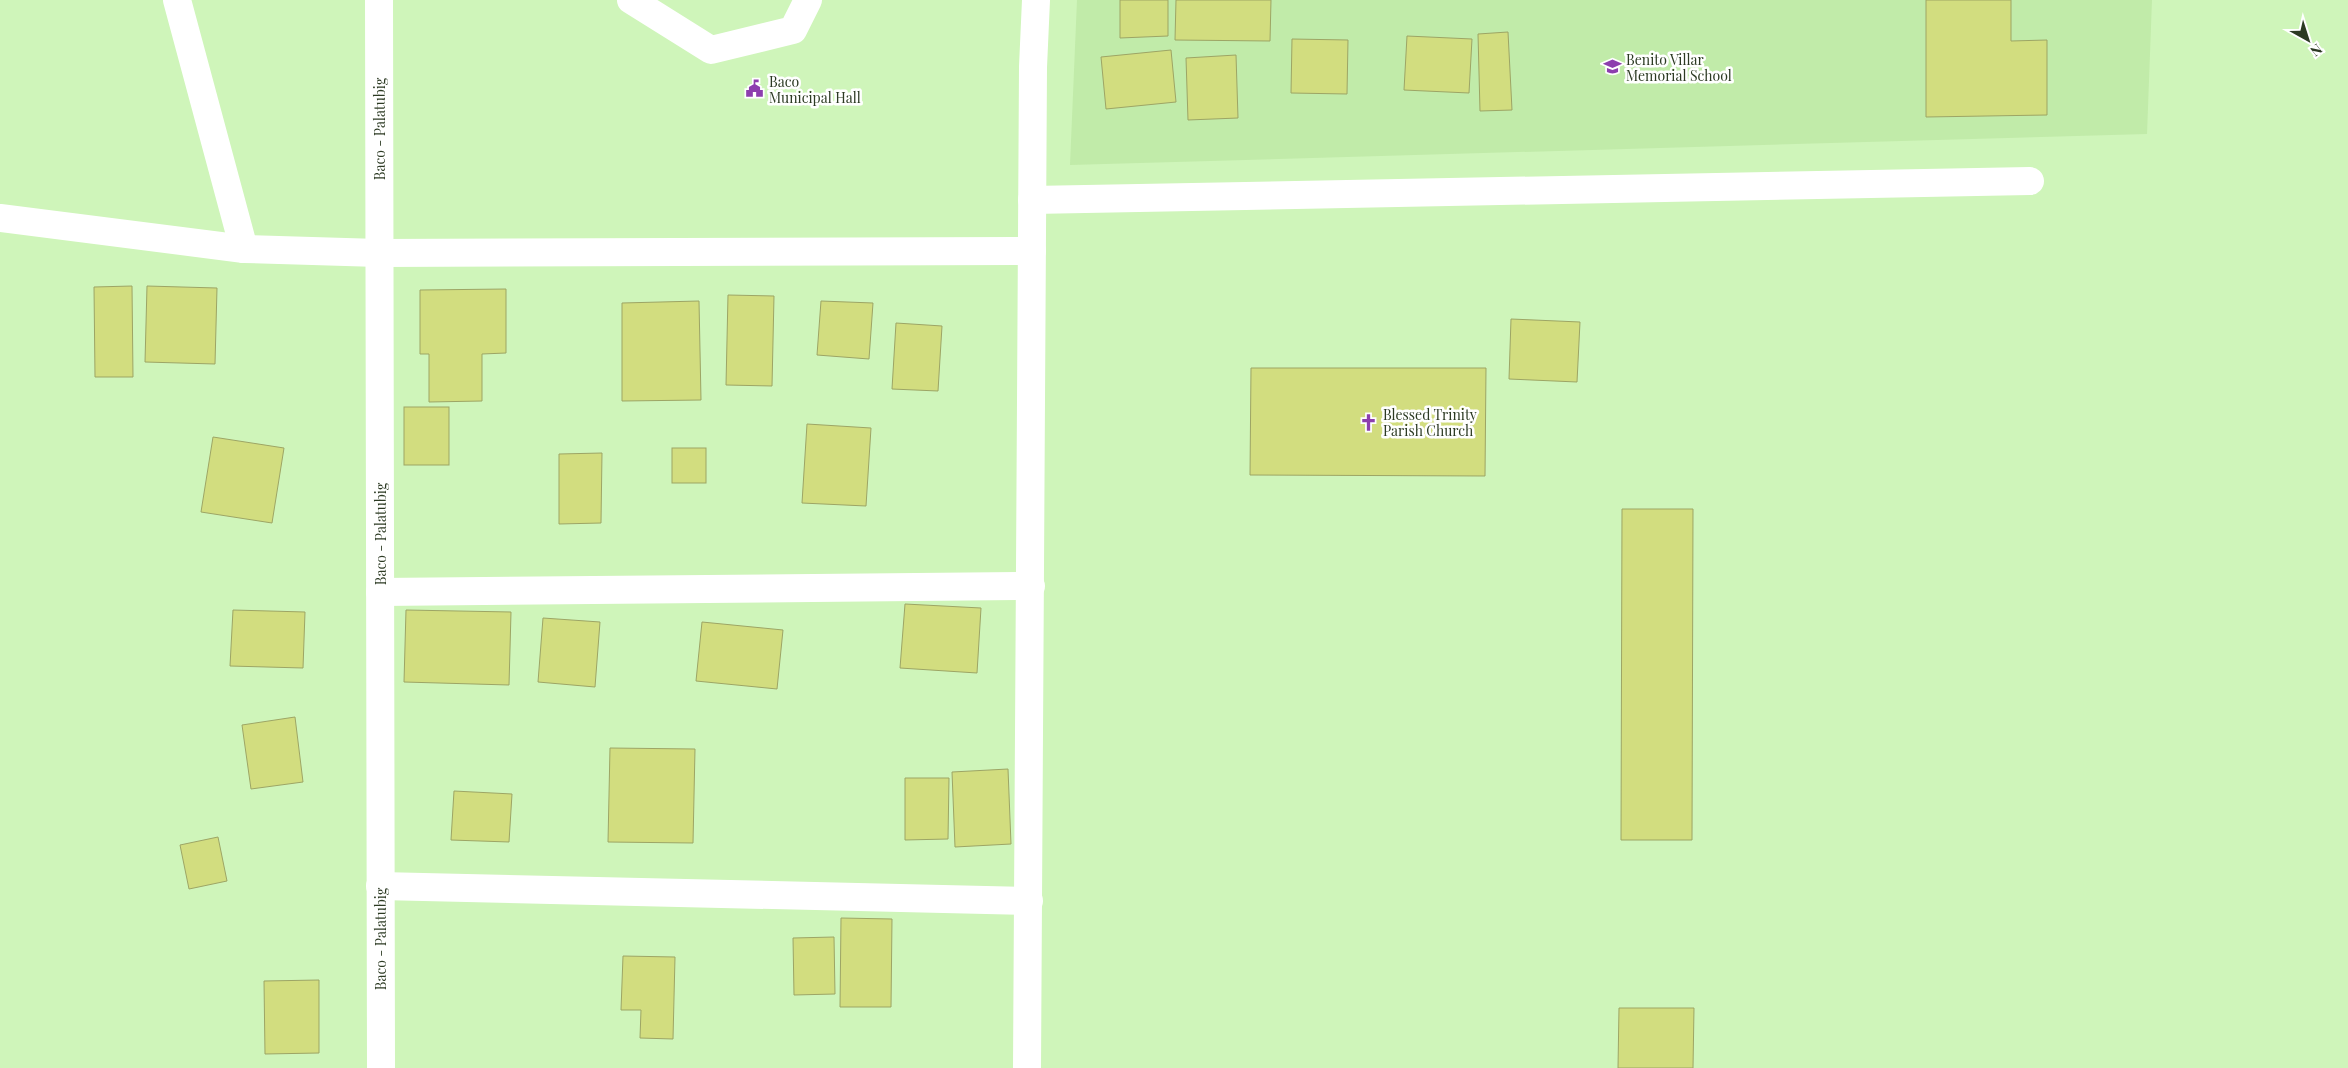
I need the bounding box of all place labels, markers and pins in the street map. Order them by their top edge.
place label: Benito Villar Memorial School [1626,50,1732,85]
school or university icon: Benito Villar Memorial School [1602,57,1622,77]
place label: Baco Municipal Hall [769,72,861,107]
public building icon: Baco Municipal Hall [745,79,765,99]
place label: Blessed Trinity Parish Church [1383,405,1477,440]
church icon: Blessed Trinity Parish Church [1359,412,1379,432]

